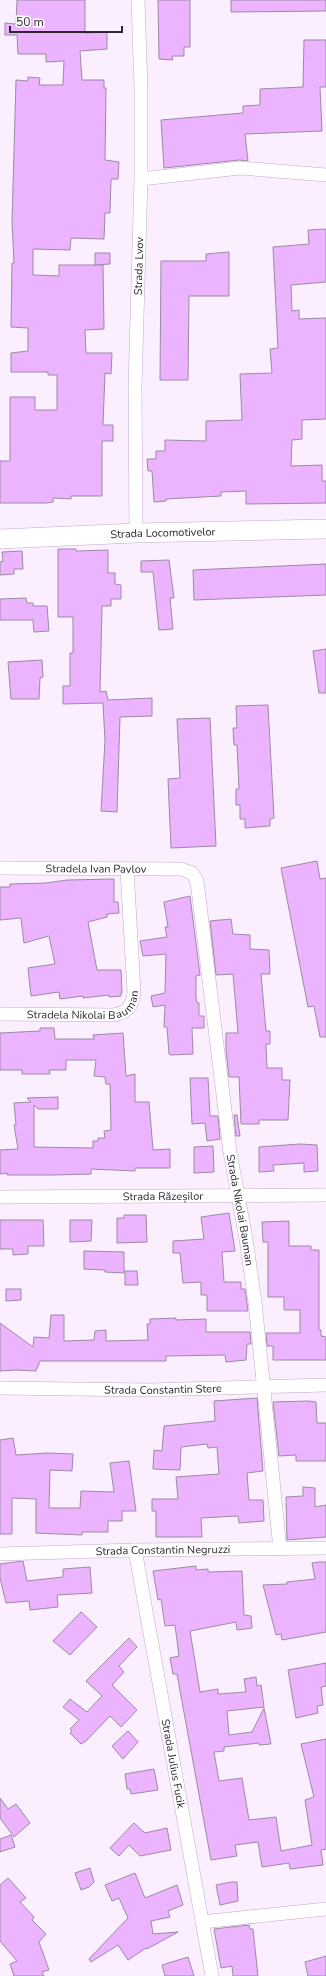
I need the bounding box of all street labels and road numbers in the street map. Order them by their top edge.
street label: Strada Lvov [130,236,147,295]
street label: Strada Locomotivelor [110,524,216,542]
street label: Stradela Ivan Pavlov [45,861,147,876]
street label: Stradela Nikolai Bauman [27,990,142,1023]
street label: Strada Nikolai Bauman [223,1153,257,1267]
street label: Strada Răzeșilor [123,1188,203,1204]
street label: Strada Constantin Stere [104,1380,222,1398]
street label: Strada Constantin Negruzzi [95,1542,230,1559]
street label: Strada Julius Fucik [158,1718,189,1810]

